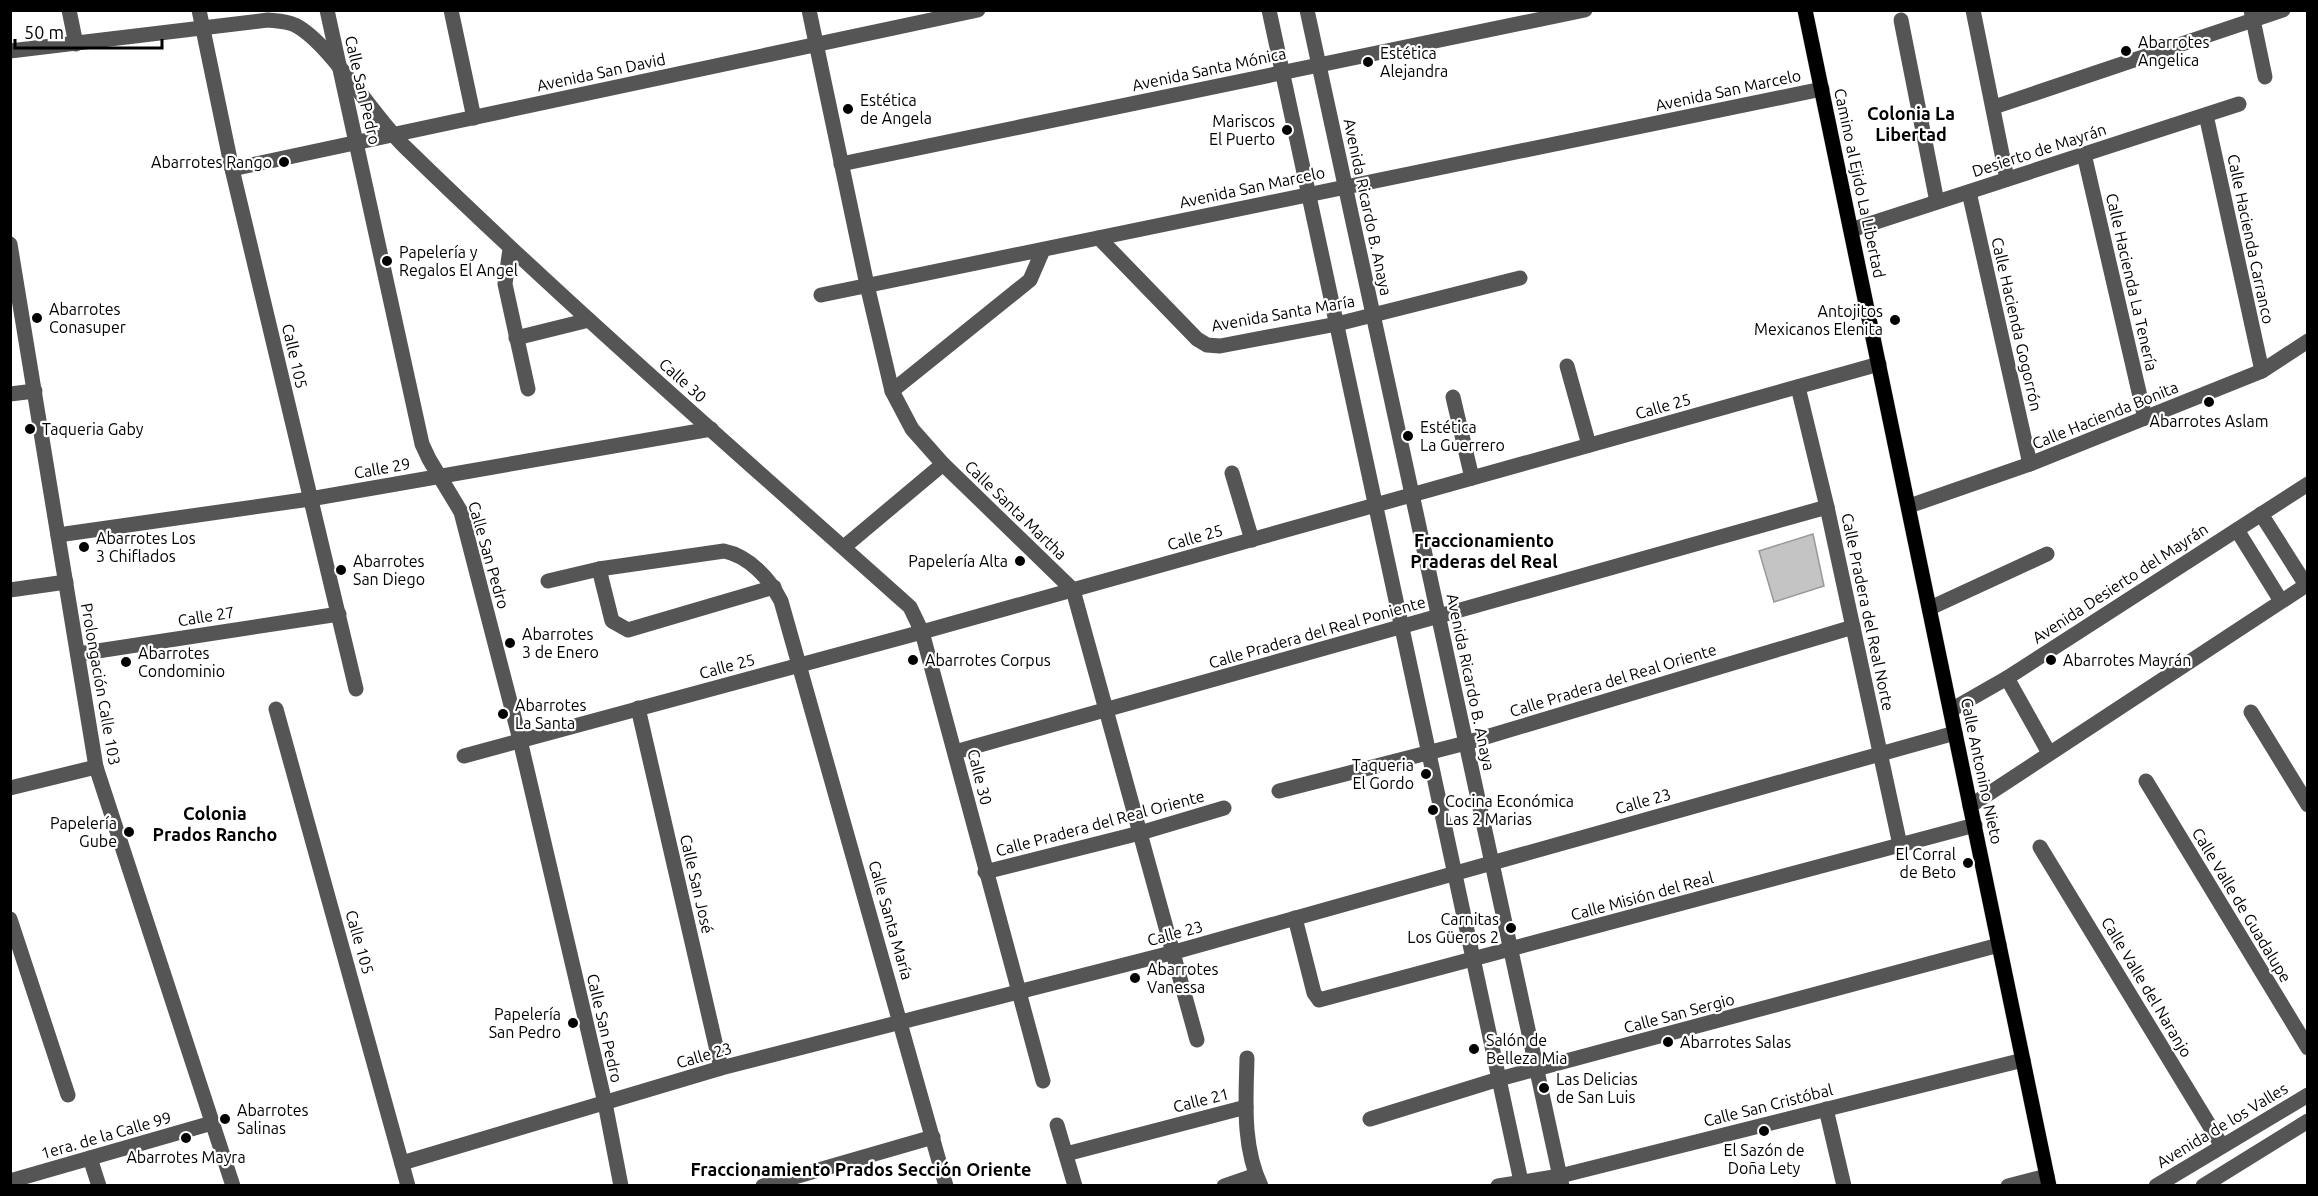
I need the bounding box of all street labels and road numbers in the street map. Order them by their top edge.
street label: Calle San Pedro [342,34,384,146]
street label: Avenida Santa Mónica [1130,44,1288,94]
street label: Avenida San David [535,50,667,94]
street label: Avenida San Marcelo [1654,66,1802,114]
street label: Camino al Ejido La Libertad [1831,87,1889,279]
street label: Avenida Ricardo B. Anaya [1340,117,1396,297]
street label: Desierto de Mayrán [1970,120,2108,180]
street label: Calle Hacienda Carranco [2224,152,2278,326]
street label: Avenida San Marcelo [1178,163,1326,211]
street label: Calle Hacienda La Tenería [2103,191,2161,373]
street label: Calle Hacienda Gogorrón [1988,235,2046,413]
street label: Avenida Santa María [1210,292,1356,334]
street label: Calle 105 [279,322,311,390]
street label: Calle 30 [656,354,710,406]
street label: Calle Hacienda Bonita [2029,377,2181,453]
street label: Calle 25 [1633,389,1693,423]
street label: Calle 29 [352,454,412,482]
street label: Calle Santa Martha [961,457,1071,563]
street label: Calle San Pedro [465,499,513,611]
street label: Calle Pradera del Real Norte [1838,511,1898,713]
street label: Avenida Desierto del Mayrán [2029,519,2211,647]
street label: Calle 25 [1165,520,1225,554]
street label: Calle Pradera del Real Poniente [1207,592,1427,672]
street label: Avenida Ricardo B. Anaya [1443,592,1499,772]
street label: Prolongación Calle 103 [78,601,124,767]
street label: Calle 27 [176,603,236,629]
street label: Calle Pradera del Real Oriente [1507,640,1719,720]
street label: Calle 25 [697,650,757,682]
street label: Calle Antonino Nieto [1958,696,2006,846]
street label: Calle 30 [964,747,996,807]
street label: Calle 23 [1613,784,1673,818]
street label: Calle Pradera del Real Oriente [994,786,1206,860]
street label: Calle Valle de Guadalupe [2189,825,2295,985]
street label: Calle San José [677,833,717,935]
street label: Calle Santa María [865,858,917,982]
street label: Calle Misión del Real [1569,868,1715,924]
street label: Calle 105 [342,908,378,976]
street label: Calle Valle del Naranjo [2098,914,2196,1060]
street label: Calle 23 [1145,917,1205,949]
street label: Calle San Pedro [584,972,626,1084]
street label: Calle San Sergio [1622,990,1736,1036]
street label: Calle 23 [674,1038,734,1072]
street label: Avenida de los Valles [2153,1079,2291,1171]
street label: Calle San Cristóbal [1702,1080,1834,1130]
street label: Calle 21 [1171,1084,1231,1116]
street label: 1era. de la Calle 99 [39,1108,173,1162]

